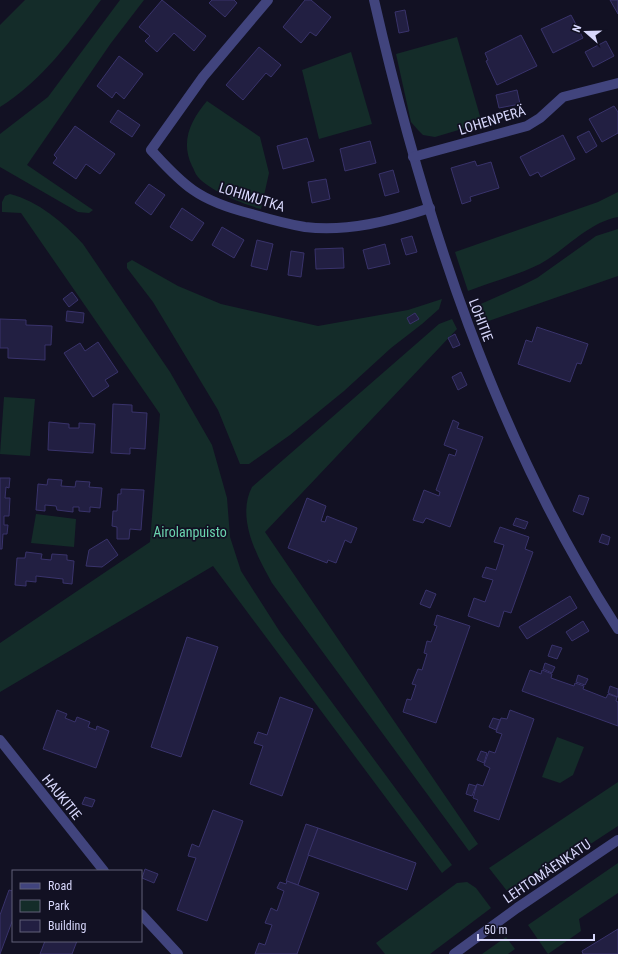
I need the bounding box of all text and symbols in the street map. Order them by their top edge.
north arrow [566,12,606,52]
text: N [570,23,584,34]
street label: LOHENPERÄ [457,102,527,138]
street label: LOHIMUTKA [217,179,287,215]
street label: LOHITIE [466,296,496,344]
park label: Airolanpuisto [153,524,227,540]
street label: HAUKITIE [39,771,85,823]
street label: LEHTOMÄENKATU [500,836,594,906]
legend [12,870,142,942]
text: Road [48,879,72,893]
text: Park [48,899,70,913]
scale bar [478,916,594,942]
text: Building [48,919,86,933]
text: 50 m [484,923,508,937]

